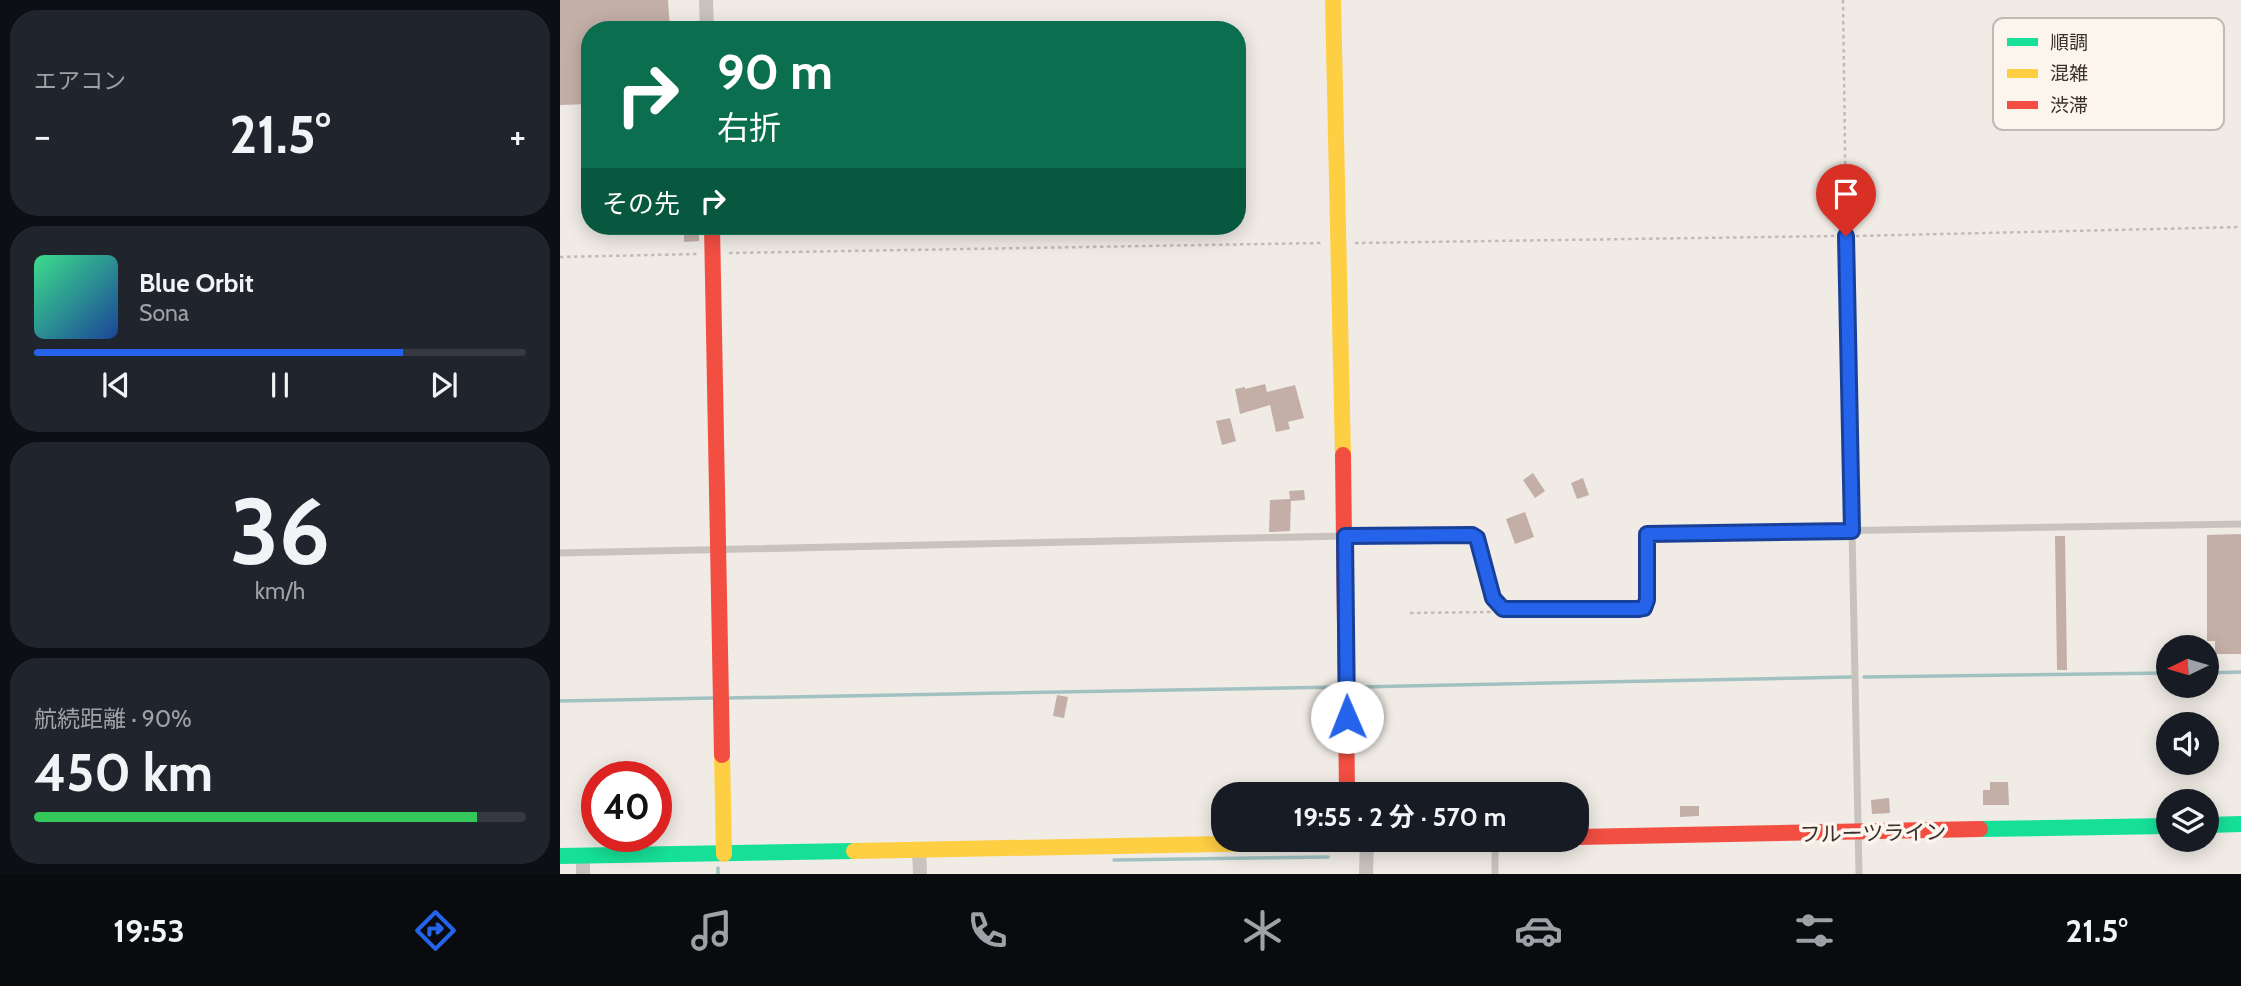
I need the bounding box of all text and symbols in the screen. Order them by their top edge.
legend [1993,18,2224,130]
text: 順調 [2050,31,2088,54]
text: 90 m [717,42,833,101]
icon: right [602,49,693,140]
text: 混雑 [2050,62,2088,85]
text: エアコン [34,67,126,95]
text: 渋滞 [2050,94,2088,117]
text: 21.5° [229,103,331,166]
text: 右折 [717,108,781,147]
text: − [34,112,51,159]
text: + [509,112,526,159]
pin [1816,164,1876,236]
icon: arrive [1827,175,1865,213]
icon: right [694,182,732,220]
text: その先 [602,188,680,220]
text: Blue Orbit [139,267,254,299]
text: Sona [139,299,189,327]
icon: previous [97,366,135,404]
icon: pause [261,366,299,404]
icon: next [425,366,463,404]
text: 36 [230,476,330,587]
text: km/h [255,577,305,605]
north arrow [2156,635,2219,698]
map controls [2156,635,2219,852]
position arrow [1310,680,1384,754]
text: 航続距離 · 90% [34,705,192,733]
button: sound [2156,712,2219,775]
text: 450 km [34,741,213,804]
speed limit sign: 40 [581,761,672,852]
button: layers [2156,789,2219,852]
text: 19:55 · 2 分 · 570 m [1294,801,1506,833]
street label: フルーツライン [1799,819,1947,847]
icon: directions [411,906,460,955]
icon: music [687,906,736,955]
icon: phone [963,906,1012,955]
icon: climate [1238,906,1287,955]
icon: car [1514,906,1563,955]
icon: filters [1790,906,1839,955]
text: 19:53 [113,911,185,950]
text: 21.5° [2065,911,2128,950]

